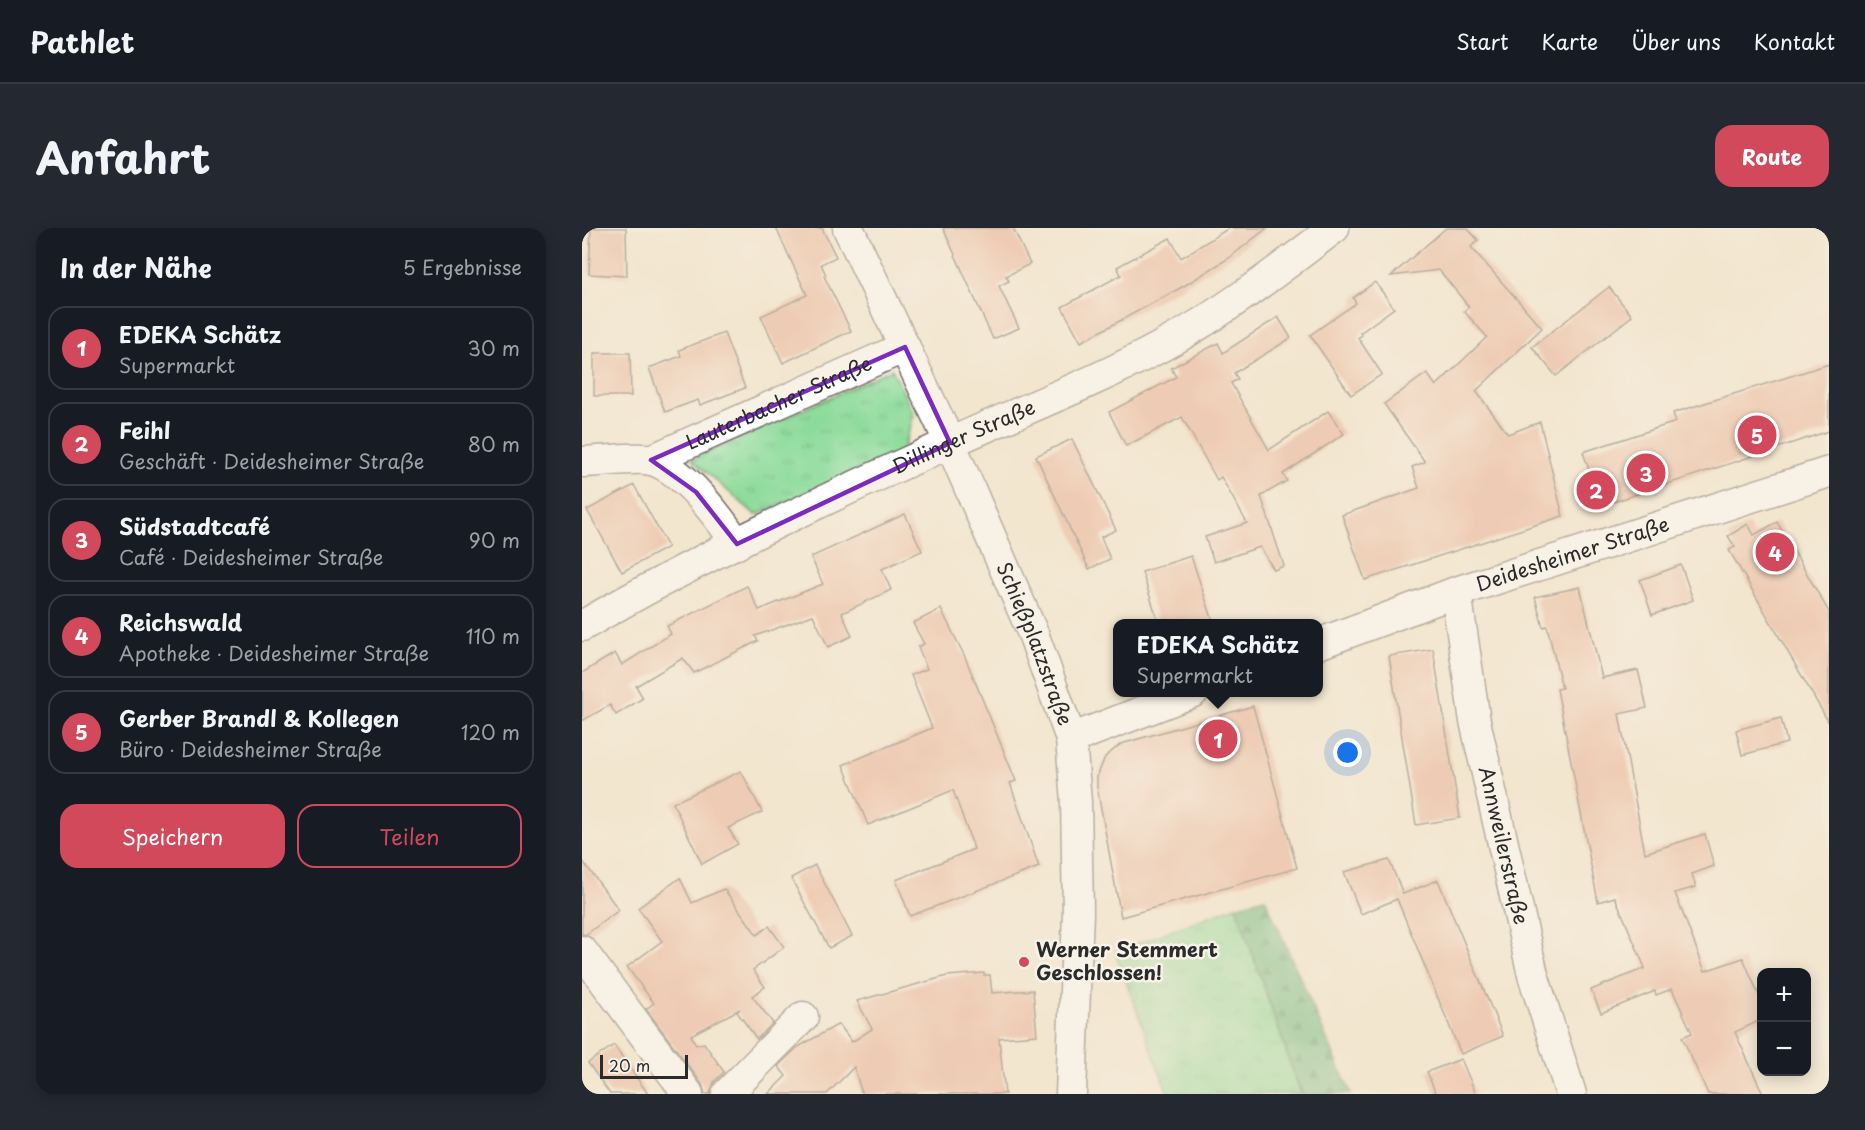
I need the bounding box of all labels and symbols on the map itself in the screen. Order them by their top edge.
street label: Lauterbacher Straße [681,348,876,457]
street label: Dillinger Straße [887,391,1039,481]
pin: 5 [1738,412,1776,458]
pin: 3 [1626,450,1666,496]
pin: 2 [1576,468,1616,512]
street label: Deidesheimer Straße [1472,508,1673,599]
pin: 4 [1756,530,1794,574]
street label: Schießplatzstraße [990,557,1081,729]
pin: 1 [1198,716,1238,762]
your location [1333,738,1362,767]
street label: Annweilerstraße [1472,763,1537,927]
place label: Werner Stemmert Geschlossen! [1036,934,1218,987]
marker: Werner Stemmert Geschlossen! [1017,955,1031,969]
scale bar [600,1052,688,1080]

